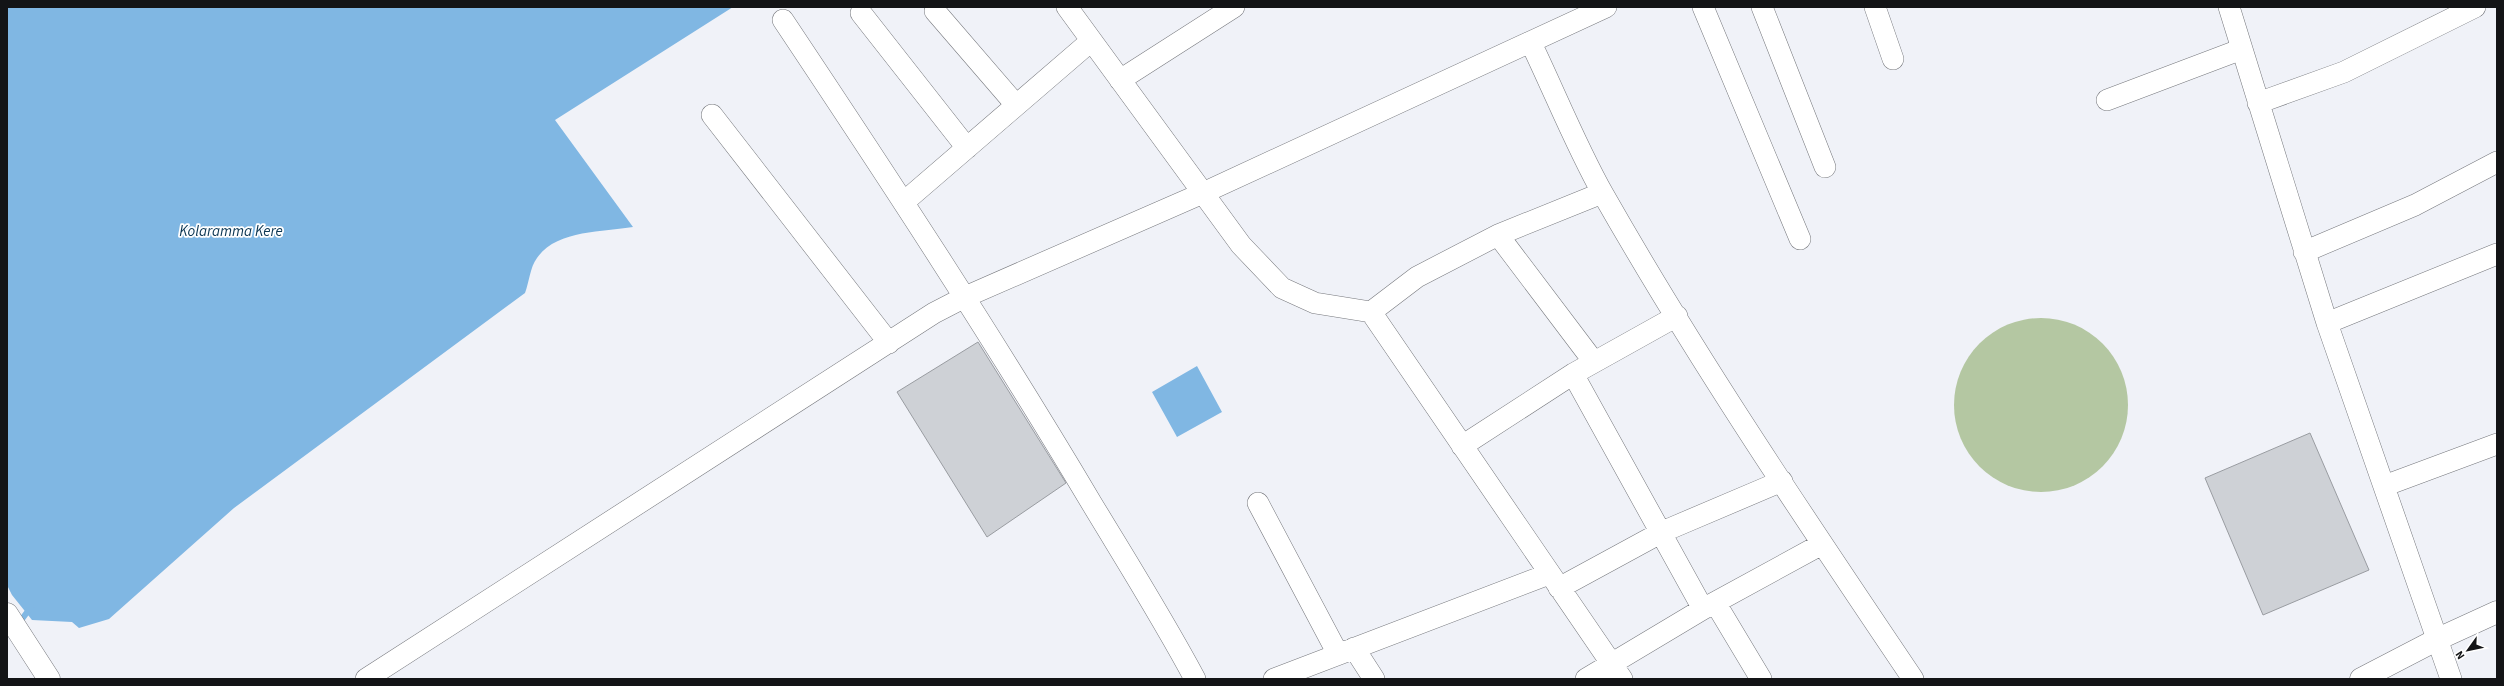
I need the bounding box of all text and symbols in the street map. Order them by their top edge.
water label: Kolaramma Kere [179,221,283,242]
north arrow [2448,630,2488,670]
text: N [2452,648,2468,662]

